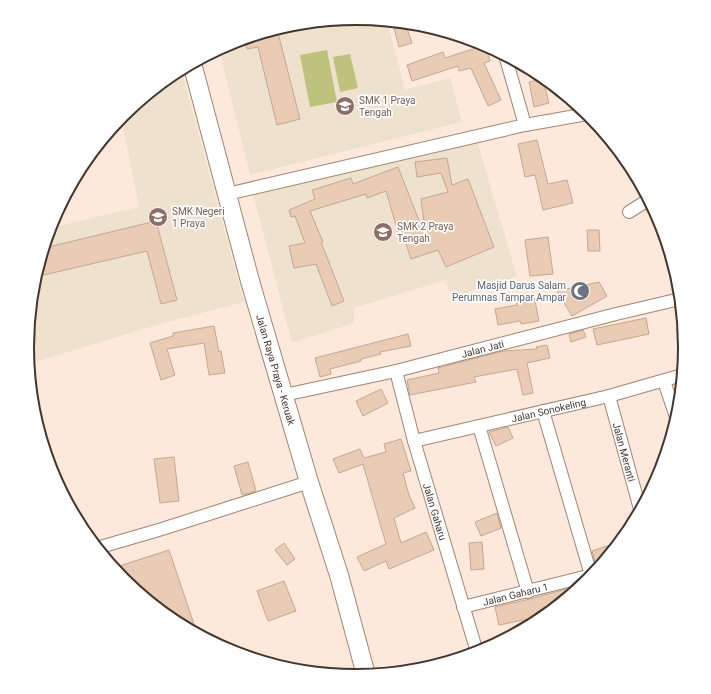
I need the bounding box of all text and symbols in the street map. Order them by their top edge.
school or university icon: SMK 1 Praya Tengah [334,95,356,117]
place label: SMK 1 Praya Tengah [359,95,416,118]
school or university icon: SMK Negeri 1 Praya [147,206,169,228]
place label: SMK Negeri 1 Praya [172,206,225,229]
school or university icon: SMK 2 Praya Tengah [372,221,394,243]
place label: SMK 2 Praya Tengah [397,221,454,244]
place label: Masjid Darus Salam Perumnas Tampar Ampar [452,280,567,303]
mosque icon: Masjid Darus Salam Perumnas Tampar Ampar [569,280,591,302]
street label: Jalan Raya Praya - Keruak [255,313,298,427]
street label: Jalan Jati [460,338,505,359]
street label: Jalan Sonokeling [510,396,587,424]
street label: Jalan Meranti [611,421,638,483]
street label: Jalan Gaharu [421,482,449,541]
street label: Jalan Gaharu 1 [482,581,549,607]

